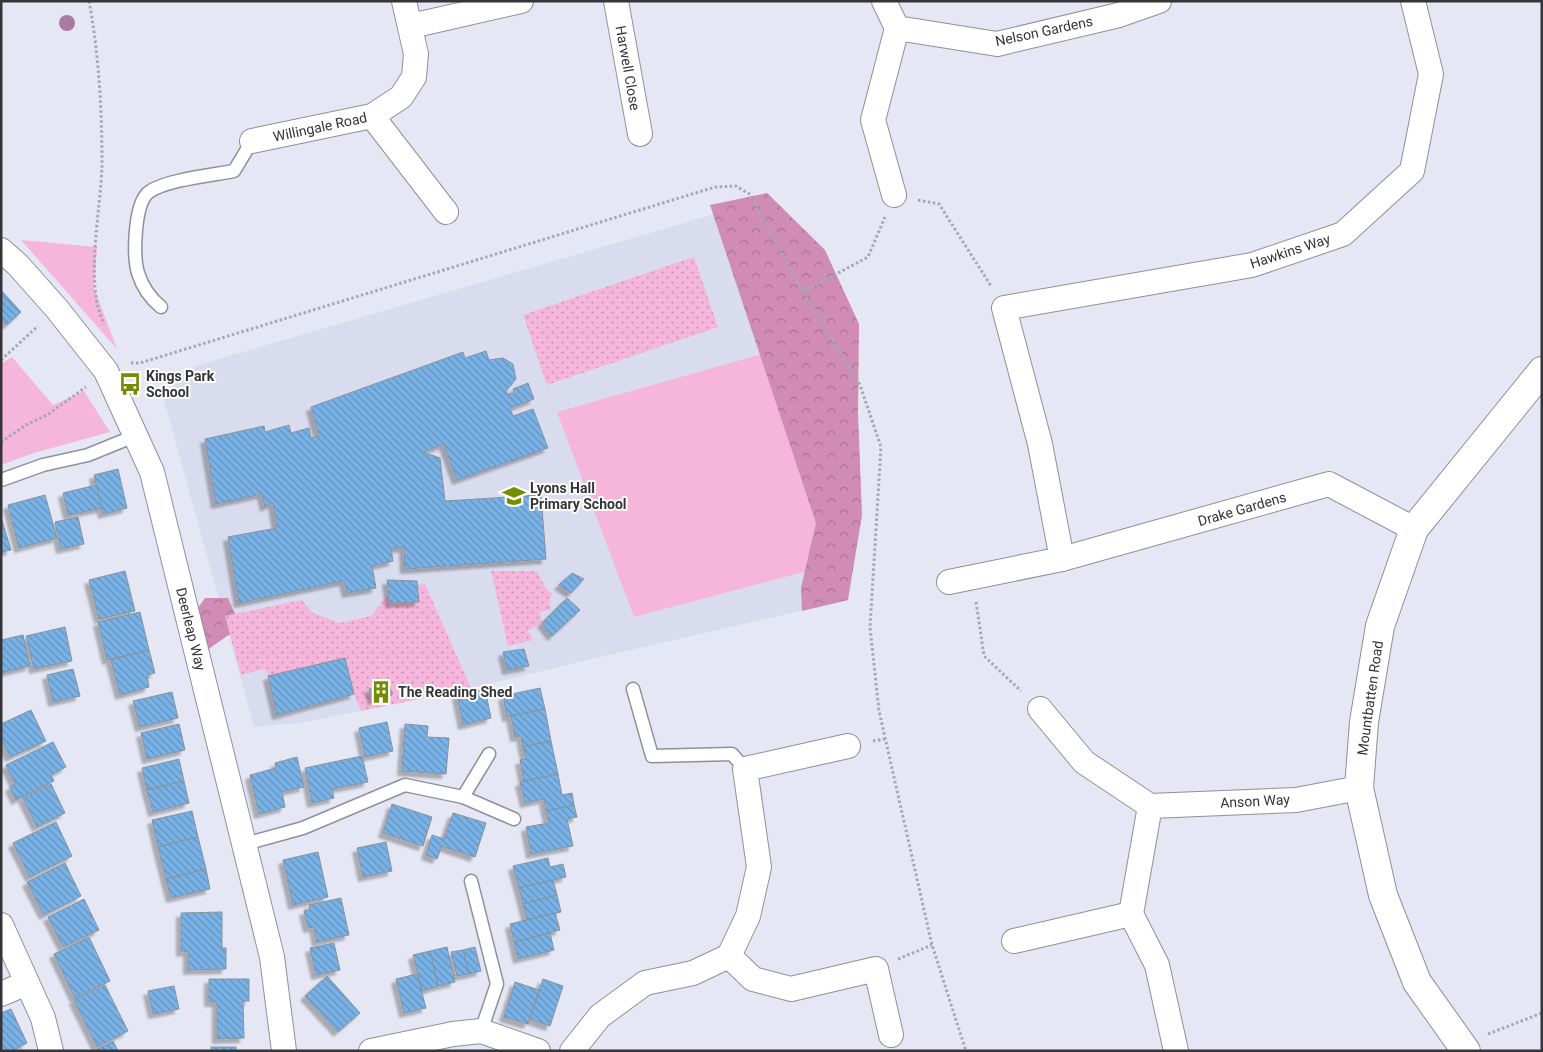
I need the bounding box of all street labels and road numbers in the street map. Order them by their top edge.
street label: Nelson Gardens [994,13,1094,49]
street label: Harwell Close [613,24,643,112]
street label: Willingale Road [272,109,368,145]
street label: Hawkins Way [1248,230,1332,271]
street label: Drake Gardens [1196,489,1288,529]
street label: Deerleap Way [173,586,209,672]
street label: Mountbatten Road [1354,640,1386,756]
street label: Anson Way [1220,791,1291,811]

